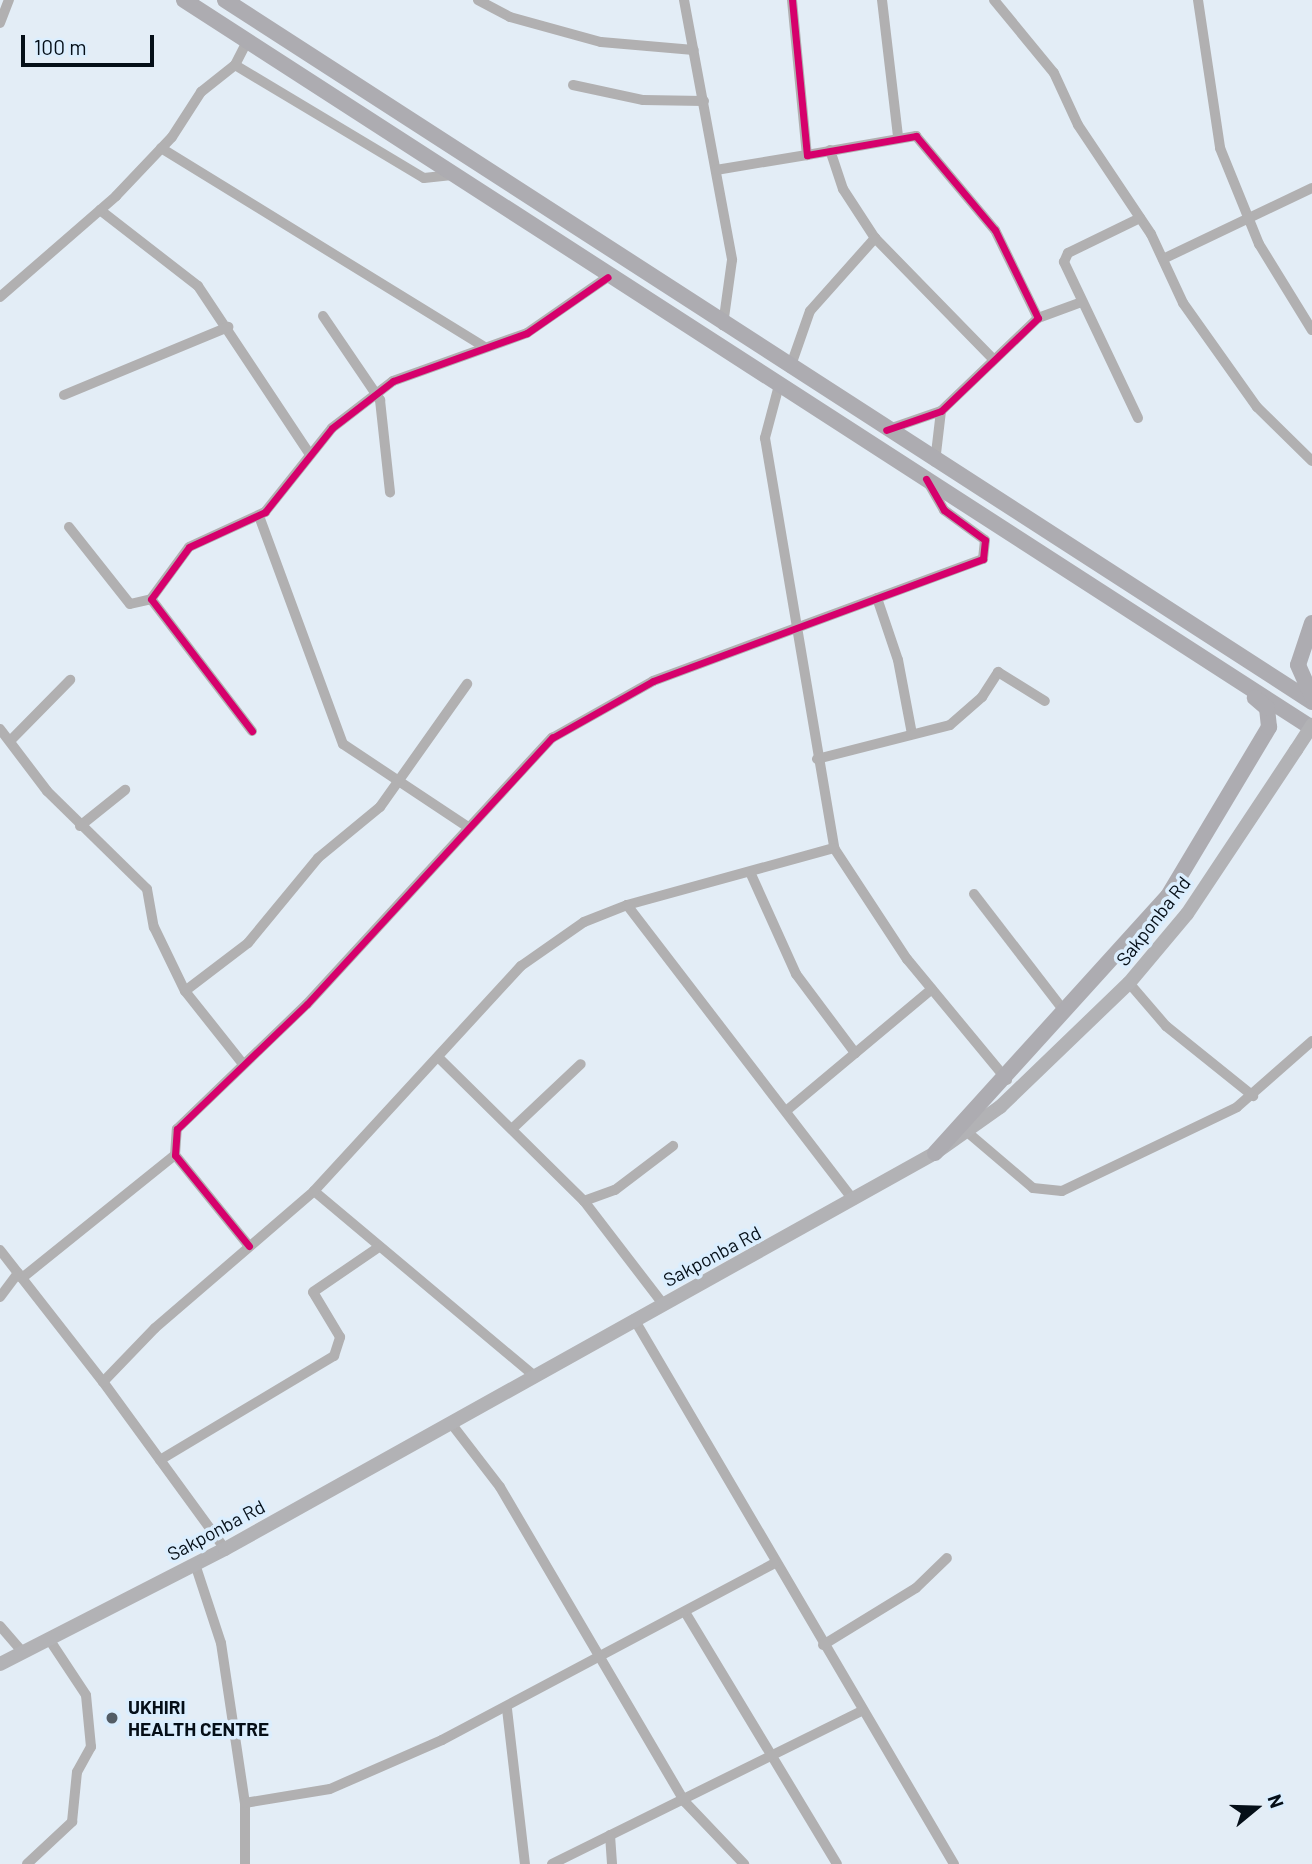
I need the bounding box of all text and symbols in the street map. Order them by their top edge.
scale bar [24,21,158,65]
text: 100 m [34,34,87,59]
street label: Sakponba Rd [1111,872,1195,970]
street label: Sakponba Rd [659,1221,765,1291]
street label: Sakponba Rd [163,1495,269,1565]
place label: UKHIRI HEALTH CENTRE [128,1696,269,1740]
marker: UKHIRI HEALTH CENTRE [102,1708,122,1728]
north arrow [1221,1773,1291,1843]
text: N [1263,1791,1289,1811]

